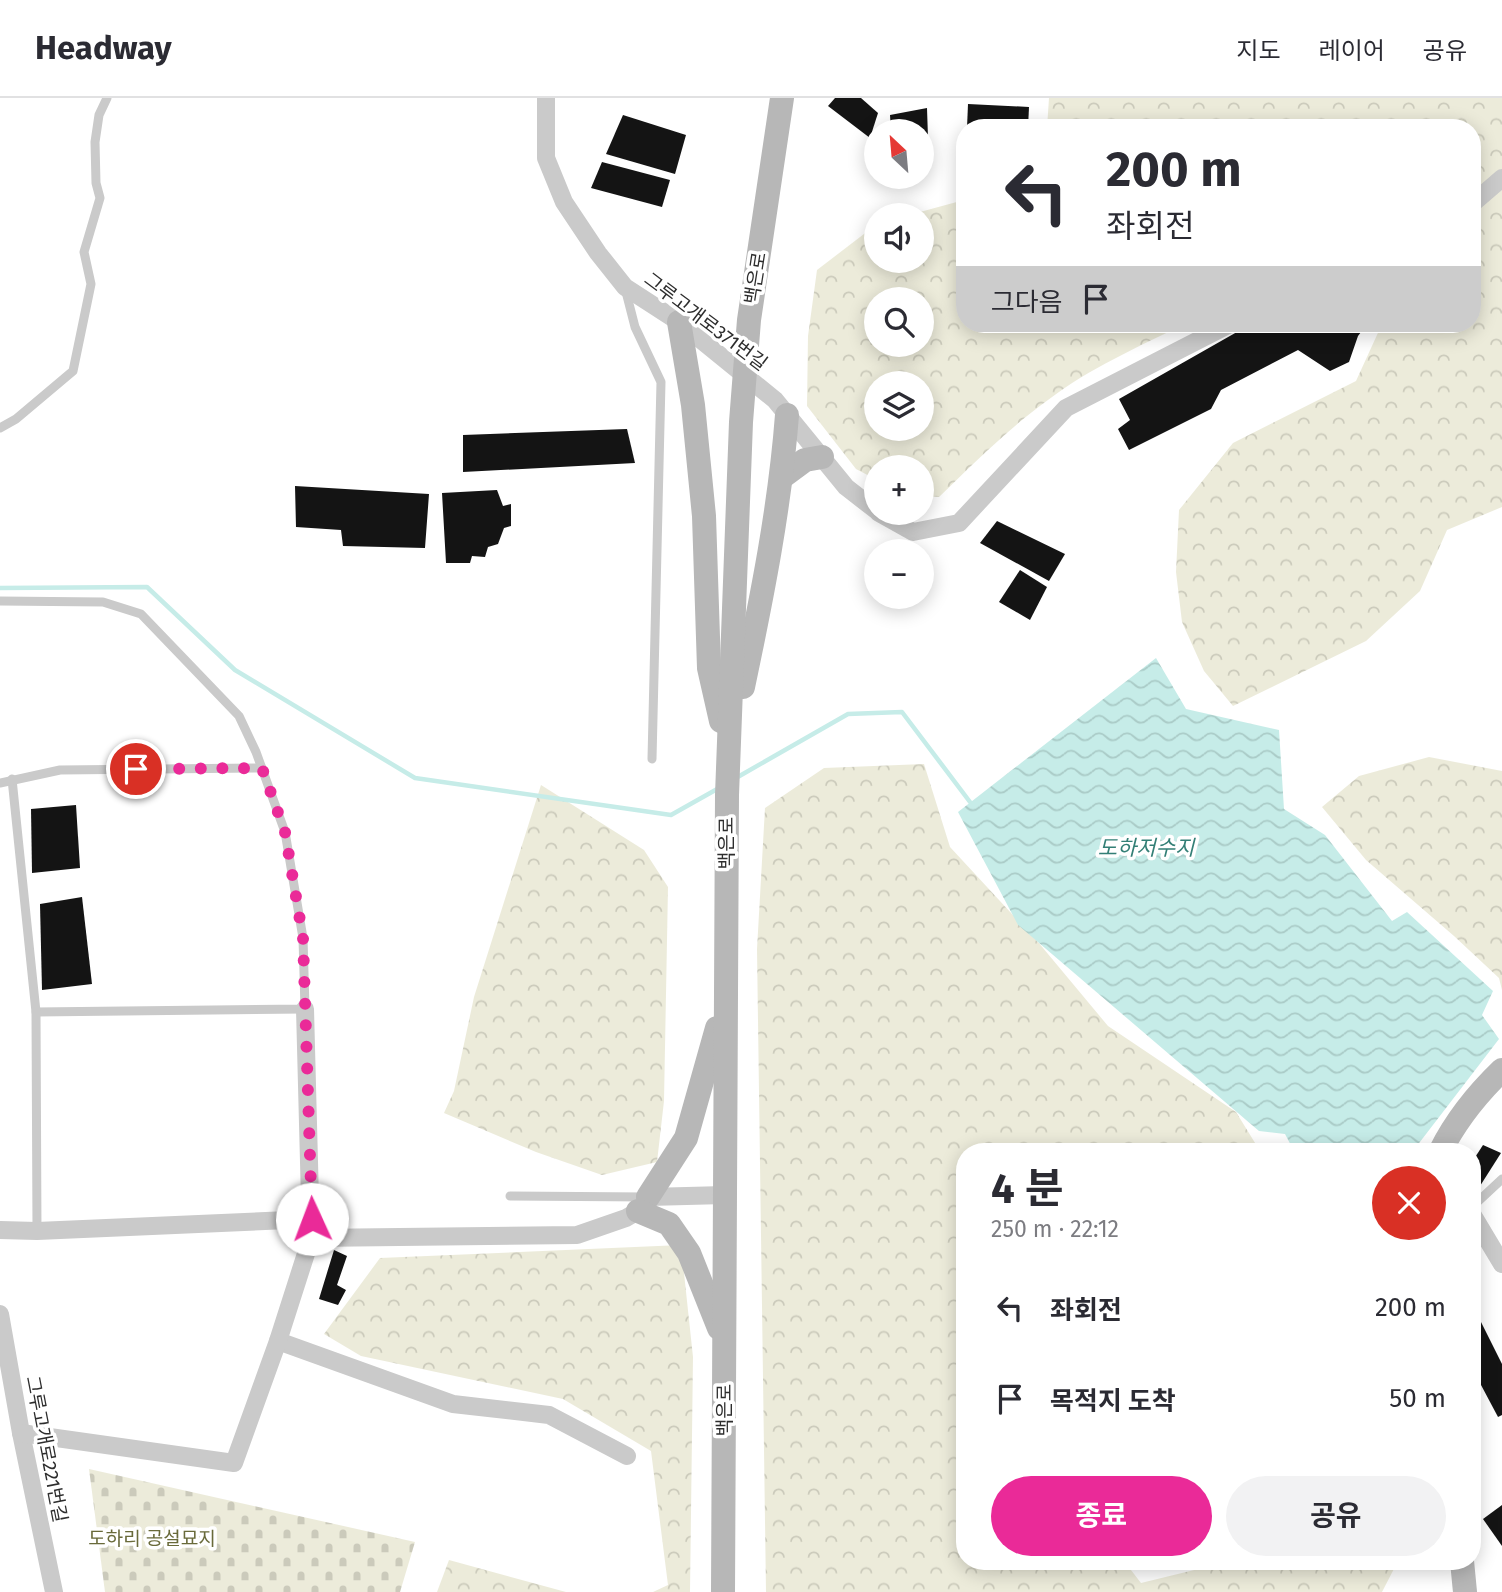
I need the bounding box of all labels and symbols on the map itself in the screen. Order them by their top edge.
north arrow [864,119,934,189]
street label: 백은로 [740,250,771,306]
street label: 그루고개로371번길 [640,268,772,375]
pin [106,739,166,799]
street label: 백은로 [715,817,738,869]
water label: 도하저수지 [1098,835,1196,861]
position arrow [275,1182,349,1256]
street label: 그루고개로221번길 [21,1374,72,1524]
street label: 백은로 [713,1384,736,1436]
park label: 도하리 공설묘지 [88,1527,216,1550]

